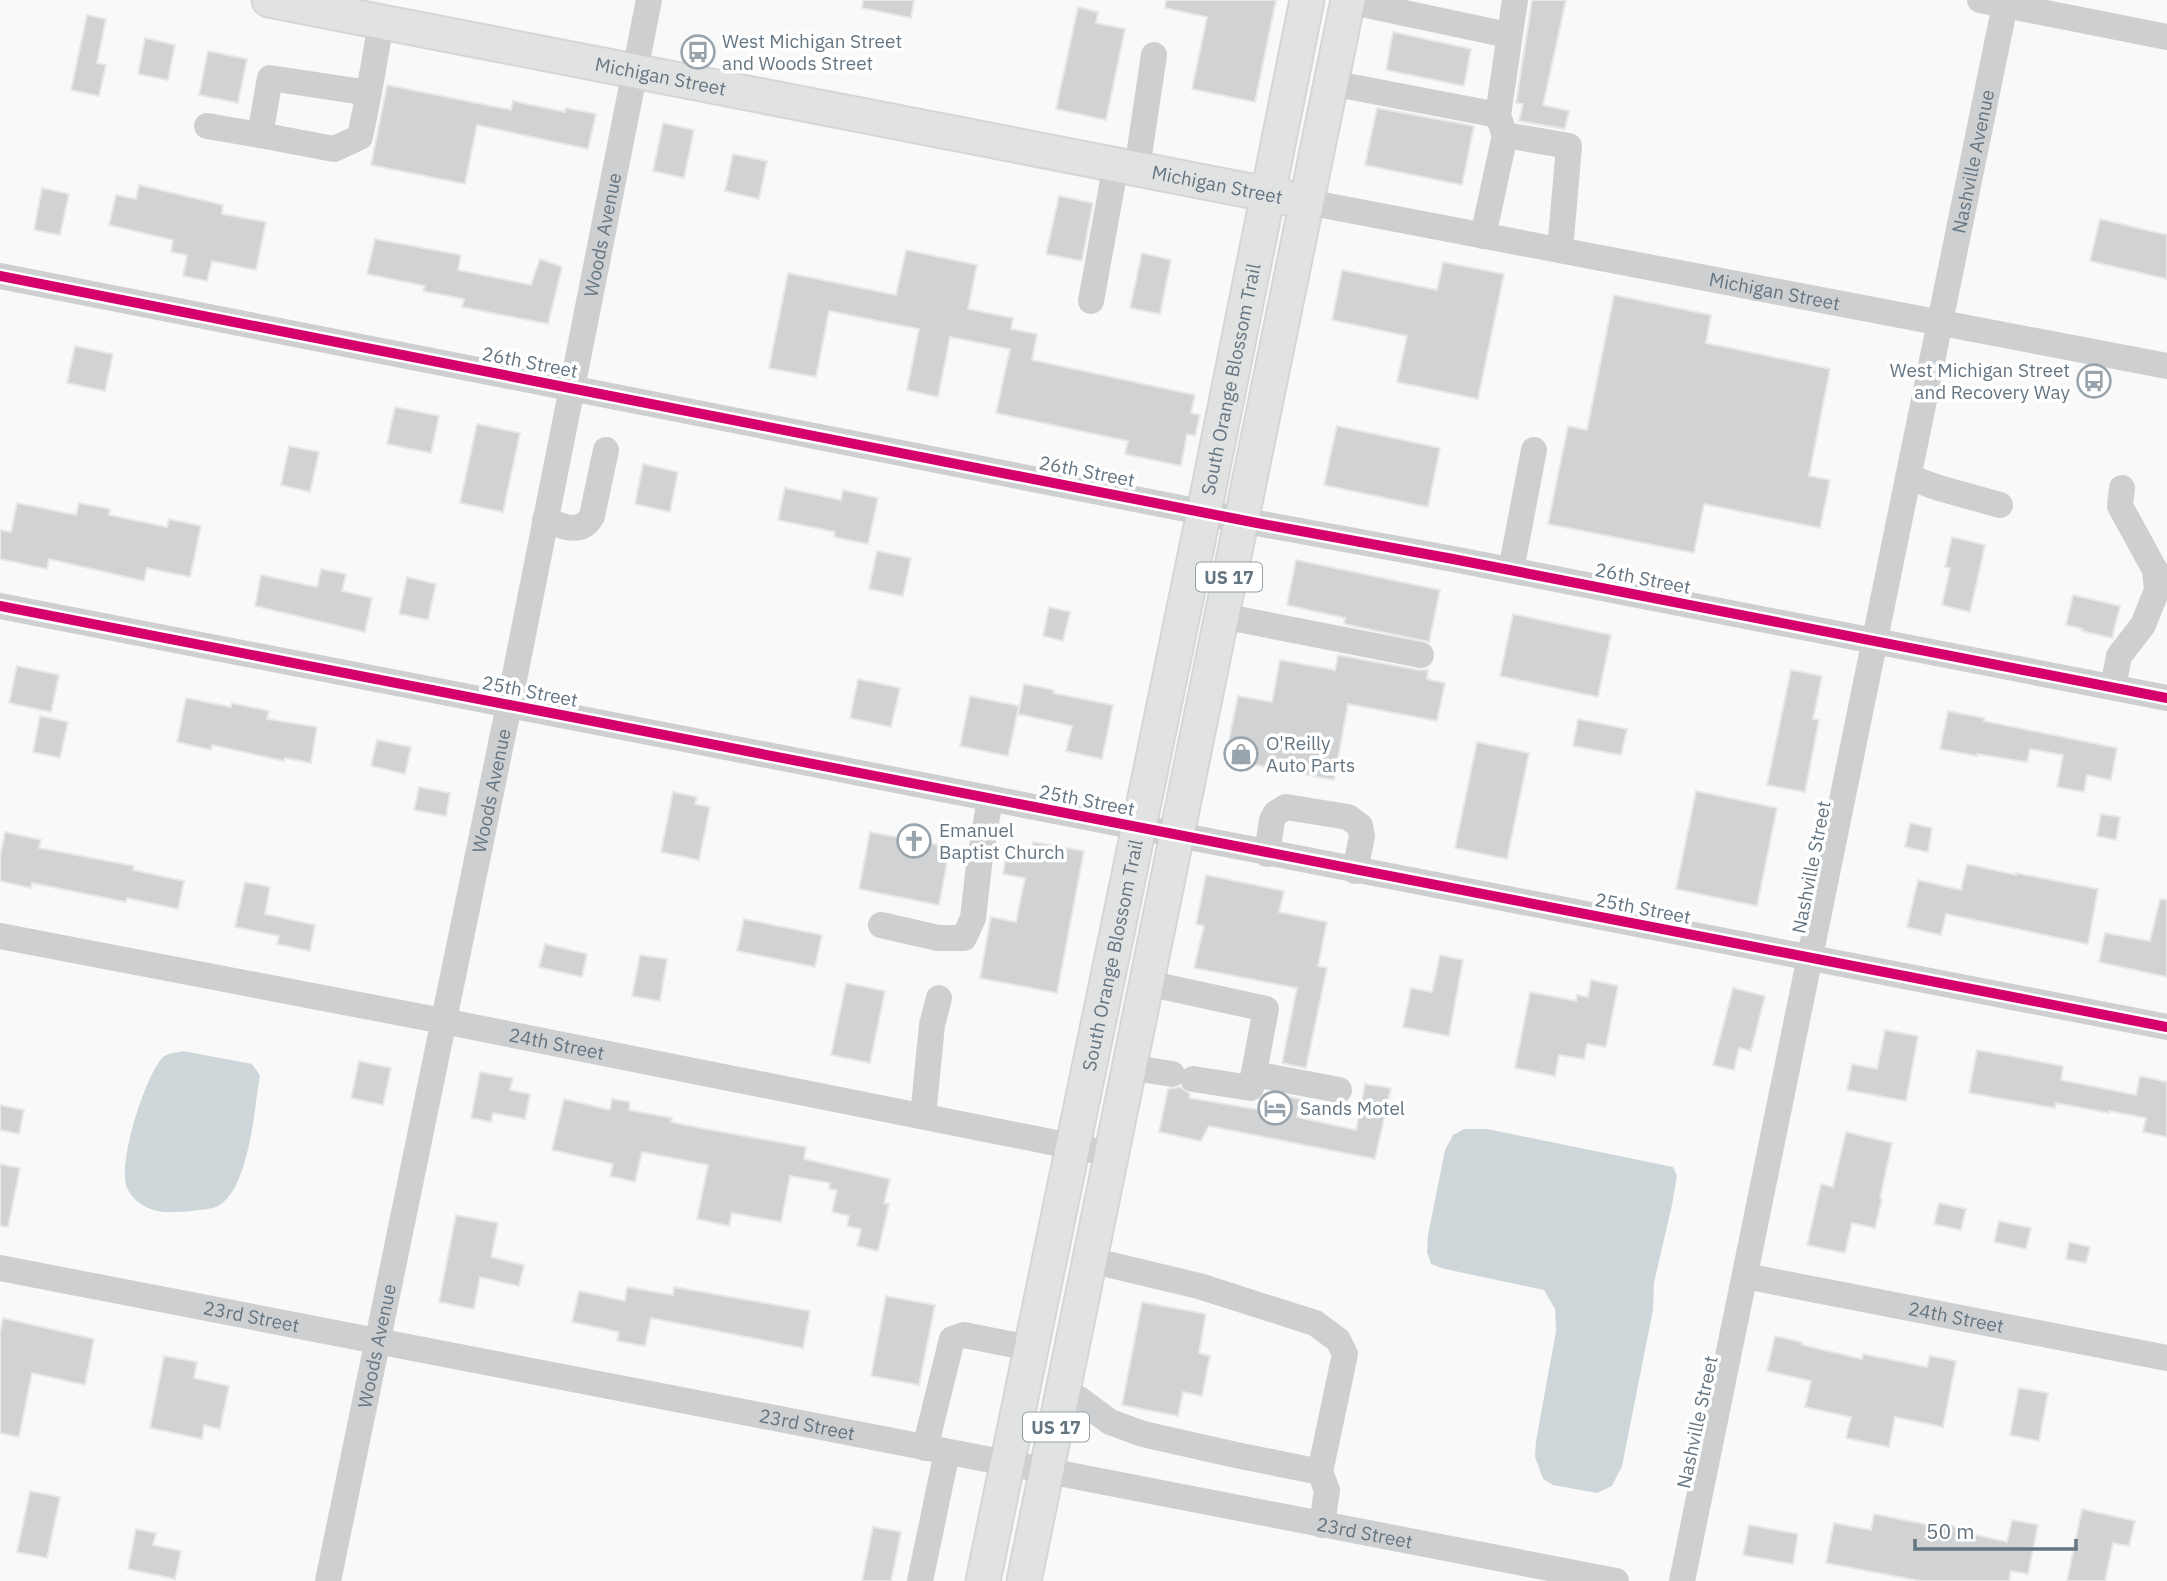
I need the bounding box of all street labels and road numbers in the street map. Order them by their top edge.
street label: Michigan Street [593,52,728,101]
street label: Nashville Avenue [1946,87,1999,236]
street label: Michigan Street [1150,160,1285,209]
street label: Woods Avenue [578,170,626,299]
street label: South Orange Blossom Trail [1196,261,1266,497]
street label: Michigan Street [1707,267,1842,315]
street label: 26th Street [480,341,580,383]
street label: 26th Street [1037,450,1137,492]
street label: 26th Street [1593,557,1693,599]
road number: US 17 [1196,562,1262,592]
street label: 25th Street [480,670,580,712]
street label: Woods Avenue [467,726,516,855]
street label: 25th Street [1037,779,1137,821]
street label: Nashville Street [1786,799,1836,935]
street label: South Orange Blossom Trail [1077,837,1148,1073]
street label: 25th Street [1593,887,1693,929]
street label: 24th Street [507,1022,607,1065]
street label: Woods Avenue [352,1282,401,1410]
street label: 23rd Street [201,1295,301,1337]
street label: 24th Street [1906,1296,2006,1338]
street label: Nashville Street [1671,1354,1723,1490]
street label: 23rd Street [757,1403,857,1445]
road number: US 17 [1023,1412,1089,1442]
street label: 23rd Street [1314,1512,1415,1554]

